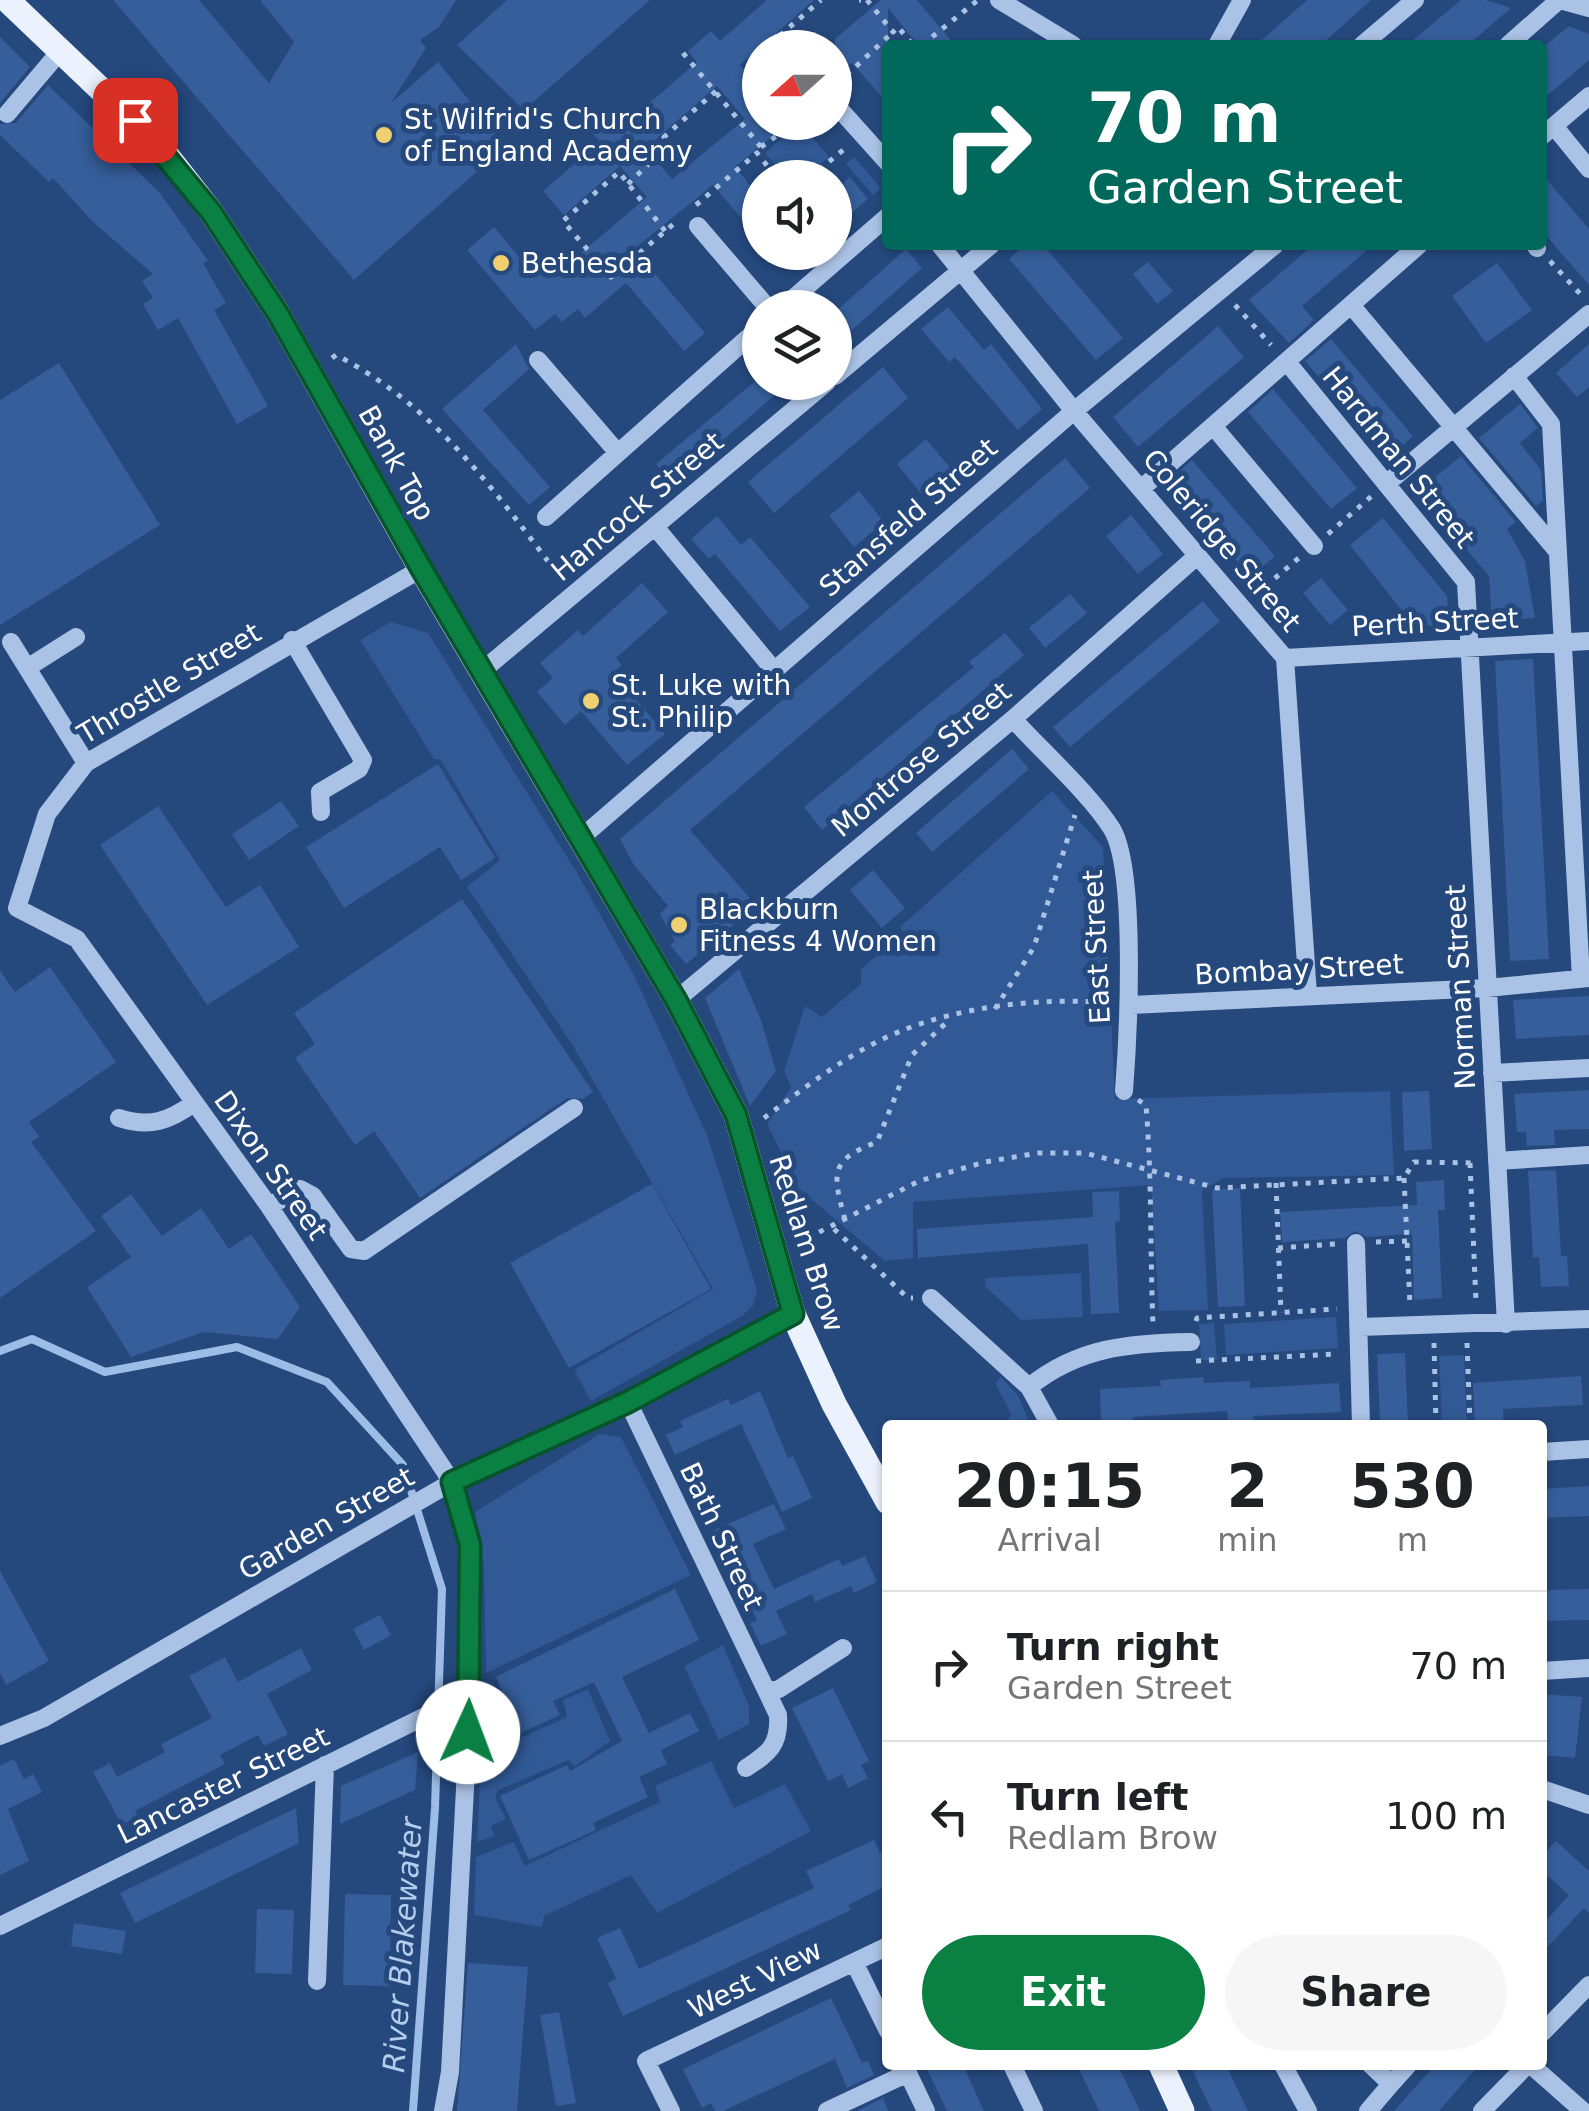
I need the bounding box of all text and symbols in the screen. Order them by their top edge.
north arrow [742,30,852,140]
map controls [742,30,852,400]
text: 70 m [1087,77,1282,159]
pin [93,78,178,163]
icon: right [922,80,1052,210]
icon: arrive [108,93,163,148]
place label: St Wilfrid's Church of England Academy [404,103,693,168]
marker: St Wilfrid's Church of England Academy [373,124,395,146]
button: sound [742,160,852,270]
text: Garden Street [1087,161,1403,214]
place label: Bethesda [521,247,653,280]
marker: Bethesda [490,252,512,274]
button: layers [742,290,852,400]
street label: Hardman Street [1316,360,1482,554]
street label: Bank Top [351,400,442,527]
street label: Hancock Street [545,425,730,588]
street label: Stansfeld Street [813,431,1004,604]
street label: Coleridge Street [1136,442,1307,638]
street label: Perth Street [1351,602,1519,643]
street label: Throstle Street [71,616,267,752]
place label: St. Luke with St. Philip [611,669,791,734]
street label: Montrose Street [825,675,1018,844]
marker: St. Luke with St. Philip [580,690,602,712]
street label: East Street [1076,869,1117,1025]
street label: Norman Street [1439,884,1482,1090]
place label: Blackburn Fitness 4 Women [699,893,937,958]
marker: Blackburn Fitness 4 Women [668,914,690,936]
street label: Bombay Street [1194,948,1404,991]
street label: Dixon Street [207,1085,334,1246]
street label: Redlam Brow [762,1150,851,1336]
text: 20:15 [954,1451,1145,1521]
text: 2 [1226,1451,1268,1521]
text: 530 [1350,1451,1475,1521]
street label: Bath Street [673,1457,770,1615]
street label: Garden Street [233,1460,420,1587]
text: Arrival [998,1521,1102,1559]
text: min [1217,1521,1278,1559]
text: m [1397,1521,1428,1559]
text: Turn right [1007,1625,1219,1669]
icon: right [922,1639,977,1694]
text: 70 m [1410,1644,1507,1688]
text: Garden Street [1007,1669,1232,1707]
position arrow [416,1680,520,1784]
street label: Lancaster Street [112,1720,334,1851]
text: Turn left [1007,1775,1188,1819]
icon: left [922,1789,977,1844]
text: 100 m [1385,1794,1507,1838]
water label: River Blakewater [376,1814,429,2074]
text: Redlam Brow [1007,1819,1218,1857]
street label: West View [683,1933,827,2026]
button: Exit [922,1935,1205,2050]
button: Share [1225,1935,1507,2050]

